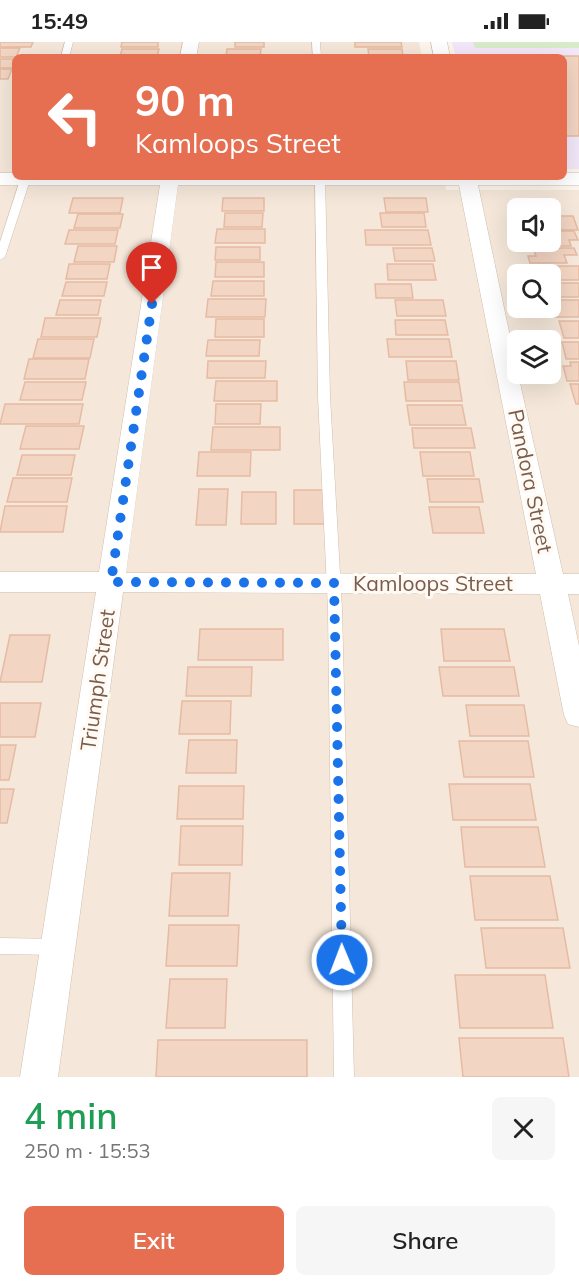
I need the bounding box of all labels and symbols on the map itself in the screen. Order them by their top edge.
pin [126,242,177,304]
street label: Pandora Street [503,407,559,555]
street label: Kamloops Street [353,570,513,596]
street label: Triumph Street [74,608,120,752]
position arrow [310,928,374,992]

